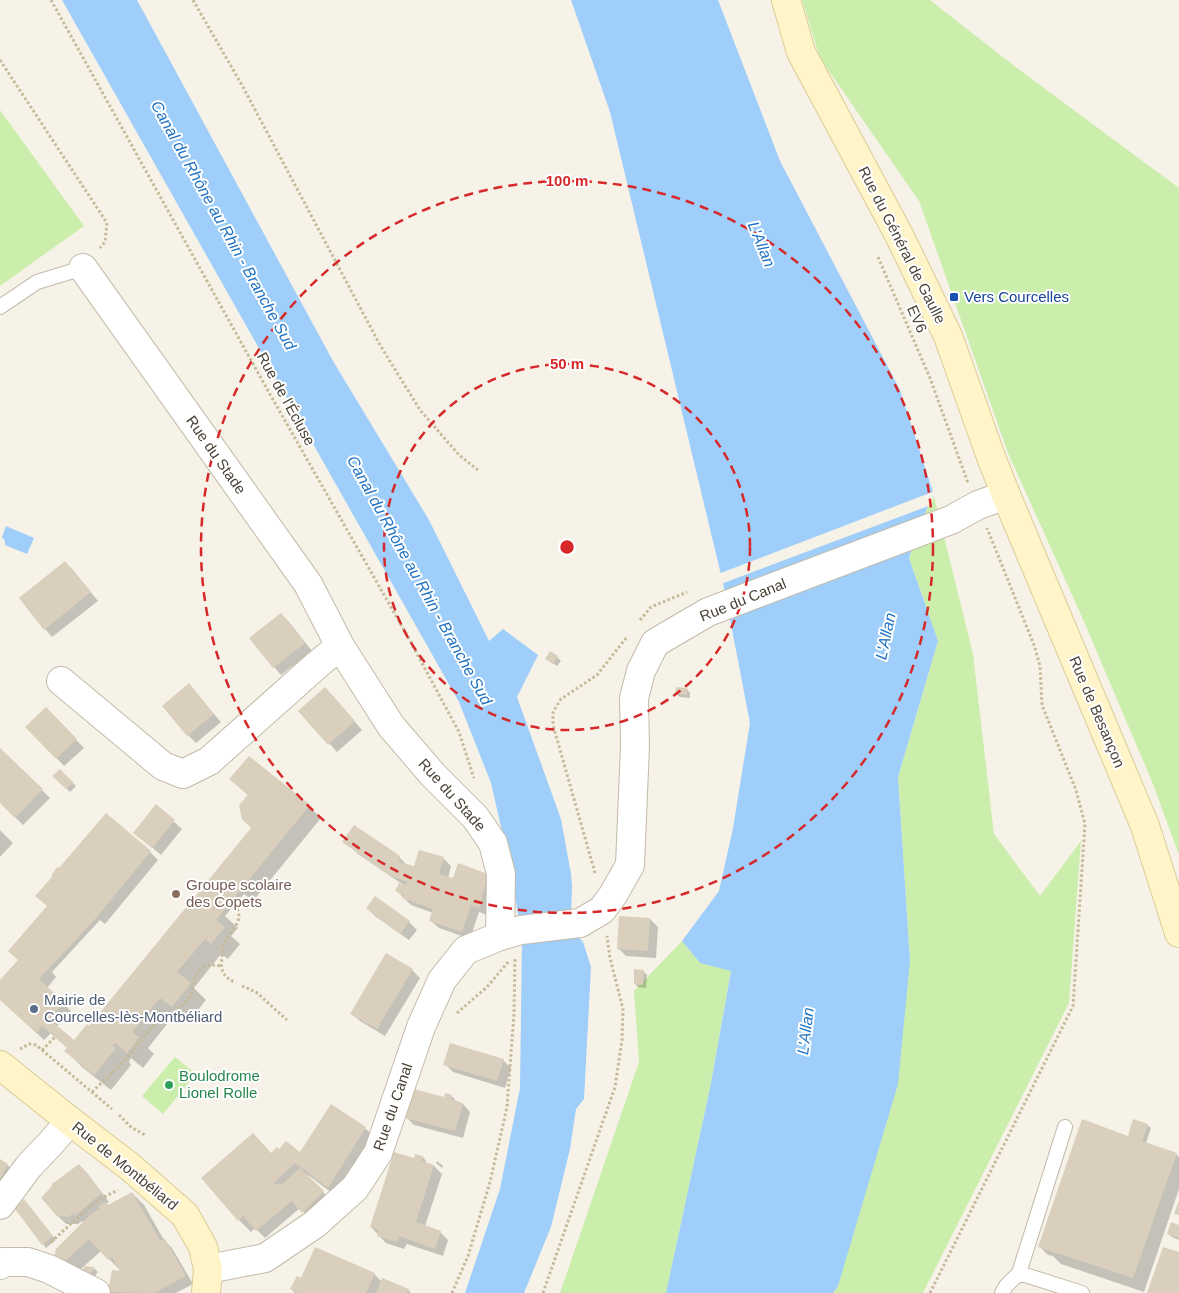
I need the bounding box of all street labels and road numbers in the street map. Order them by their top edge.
street label: Rue du Général de Gaulle [855,163,950,326]
street label: EV6 [904,302,931,335]
street label: Rue de l'Écluse [254,349,319,448]
street label: Rue du Stade [183,412,250,497]
street label: Rue du Canal [697,574,789,625]
street label: Rue de Besançon [1066,654,1129,770]
street label: Rue du Stade [415,755,489,834]
street label: Rue du Canal [370,1061,415,1153]
street label: Rue de Montbéliard [69,1118,182,1213]

